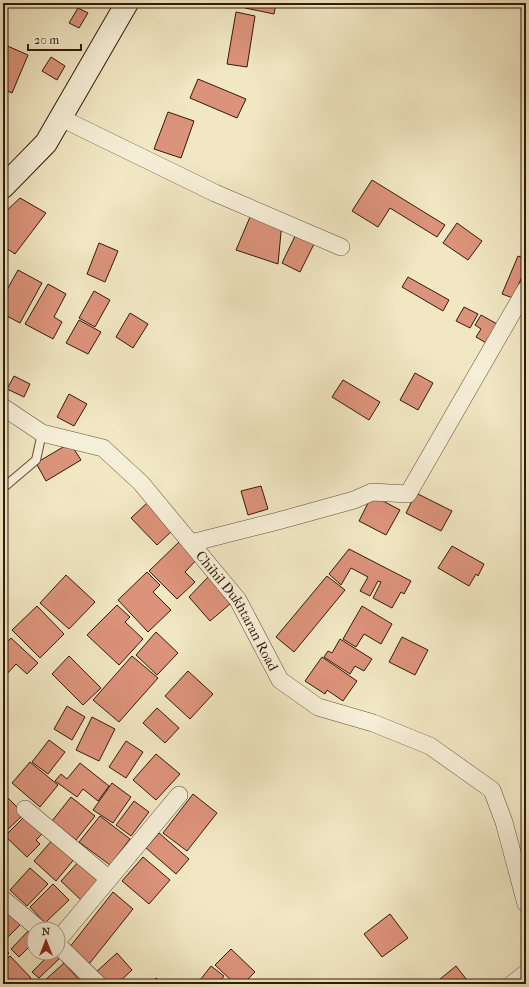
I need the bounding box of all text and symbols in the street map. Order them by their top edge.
scale bar [28,26,81,52]
text: 20 m [34,33,59,47]
street label: Chihil Dukhtaran Road [192,548,282,674]
north arrow [26,921,66,961]
text: N [42,925,51,938]

